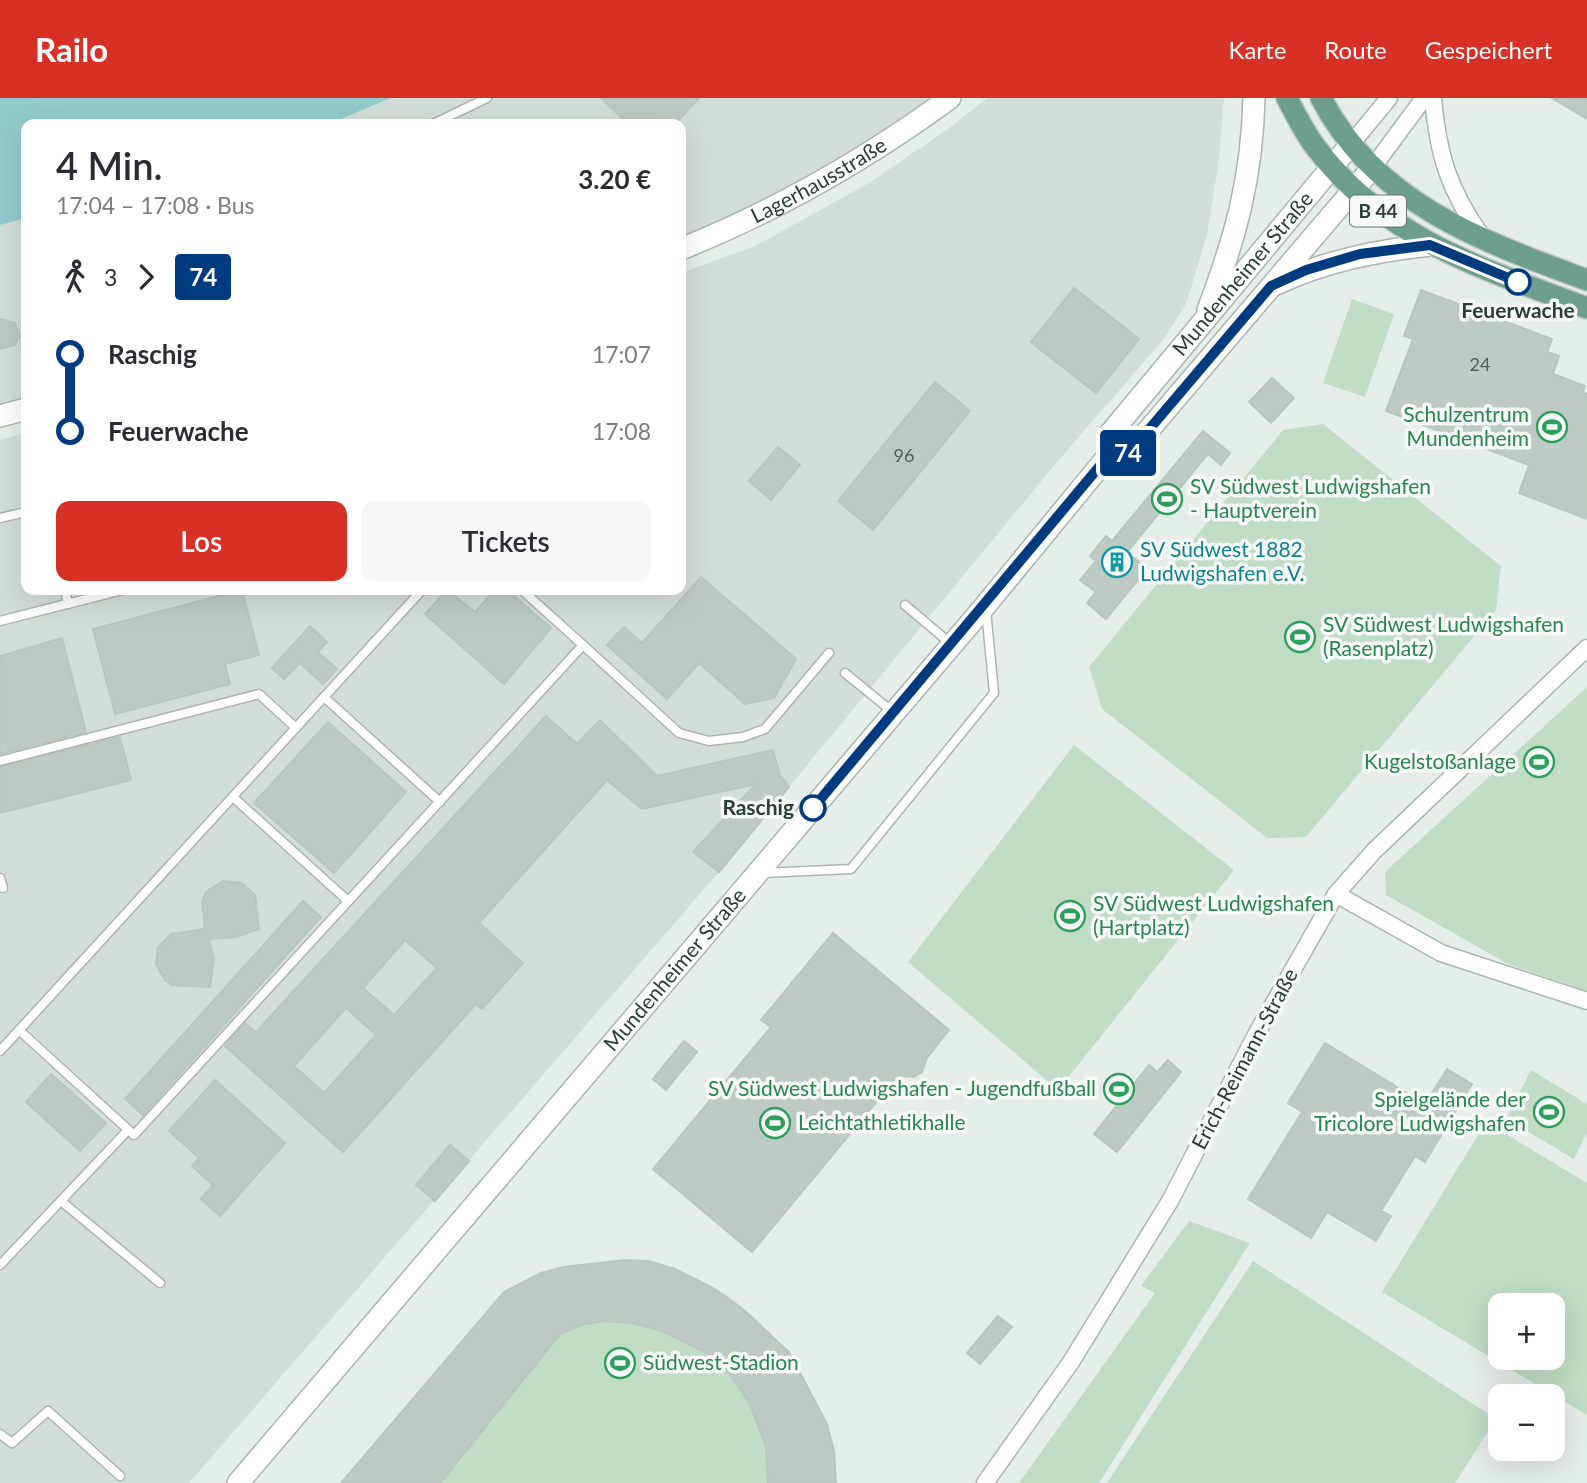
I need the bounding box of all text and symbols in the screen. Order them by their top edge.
text: Railo [35,29,108,69]
text: Karte [1229,35,1286,64]
text: Route [1324,35,1387,64]
text: Gespeichert [1425,35,1552,64]
street label: Lagerhausstraße [746,131,890,227]
text: 4 Min. [56,142,163,188]
text: 3.20 € [578,163,651,195]
street label: Mundenheimer Straße [1166,186,1317,360]
text: 17:04 – 17:08 · Bus [56,191,255,219]
road number: B 44 [1350,195,1406,226]
icon: walk [56,258,94,296]
icon: forward [127,258,165,296]
text: 74 [189,262,217,291]
text: 3 [104,263,117,291]
marker: Feuerwache [1505,269,1531,295]
place label: Feuerwache [1461,297,1575,322]
text: Raschig [108,338,197,370]
text: 17:07 [592,340,651,368]
house number: 24 [1470,353,1490,375]
place label: Schulzentrum Mundenheim [1403,401,1529,450]
sports icon: Schulzentrum Mundenheim [1535,410,1569,444]
text: Feuerwache [108,415,249,447]
text: 17:08 [592,417,651,445]
line badge: 74 [1096,430,1160,476]
text: 74 [1114,438,1142,467]
house number: 96 [894,444,914,466]
place label: SV Südwest Ludwigshafen - Hauptverein [1190,473,1431,522]
sports icon: SV Südwest Ludwigshafen - Hauptverein [1150,482,1184,516]
button: Los [56,501,347,581]
button: Tickets [361,501,651,581]
place label: SV Südwest 1882 Ludwigshafen e.V. [1140,536,1305,585]
building icon: SV Südwest 1882 Ludwigshafen e.V. [1100,545,1134,579]
place label: SV Südwest Ludwigshafen (Rasenplatz) [1323,611,1564,660]
sports icon: SV Südwest Ludwigshafen (Rasenplatz) [1283,620,1317,654]
sports icon: Kugelstoßanlage [1522,745,1556,779]
place label: Kugelstoßanlage [1364,748,1516,773]
place label: Raschig [722,794,794,819]
marker: Raschig [800,795,826,821]
street label: Mundenheimer Straße [598,882,750,1055]
place label: SV Südwest Ludwigshafen (Hartplatz) [1093,890,1334,939]
sports icon: SV Südwest Ludwigshafen (Hartplatz) [1053,899,1087,933]
street label: Erich-Reimann-Straße [1185,964,1302,1153]
sports icon: SV Südwest Ludwigshafen - Jugendfußball [1102,1072,1136,1106]
place label: SV Südwest Ludwigshafen - Jugendfußball [708,1075,1096,1100]
place label: Spielgelände der Tricolore Ludwigshafen [1314,1086,1526,1135]
sports icon: Spielgelände der Tricolore Ludwigshafen [1532,1095,1566,1129]
sports icon: Leichtathletikhalle [758,1106,792,1140]
place label: Leichtathletikhalle [798,1109,966,1134]
map controls [1488,1293,1565,1461]
button: + [1488,1293,1565,1370]
sports icon: Südwest-Stadion [603,1346,637,1380]
place label: Südwest-Stadion [643,1349,799,1374]
button: − [1488,1384,1565,1461]

